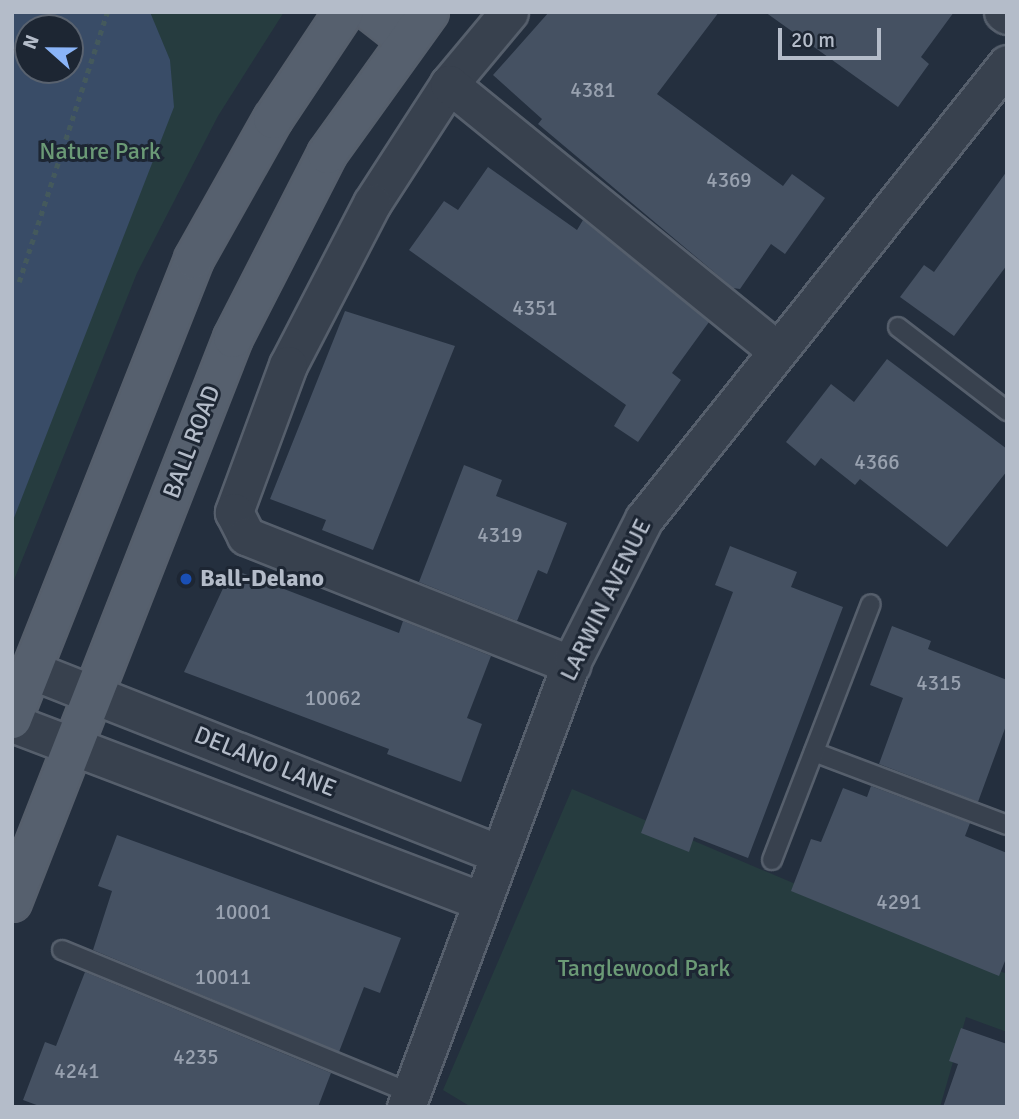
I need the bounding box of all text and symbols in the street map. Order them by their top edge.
north arrow [14,14,84,84]
scale bar [781,14,884,58]
text: 20 m [791,27,835,53]
text: N [18,32,45,53]
house number: 4381 [570,77,616,103]
park label: Nature Park [39,138,161,166]
house number: 4369 [706,167,752,193]
house number: 4351 [512,295,558,321]
street label: BALL ROAD [157,381,227,503]
house number: 4366 [854,449,900,475]
street label: LARWIN AVENUE [554,514,658,686]
house number: 4319 [477,522,523,548]
place label: Ball-Delano [200,565,324,593]
marker: Ball-Delano [178,571,194,587]
house number: 4315 [916,670,962,696]
house number: 10062 [305,685,361,711]
street label: DELANO LANE [190,720,340,804]
house number: 4291 [876,889,922,915]
house number: 10001 [215,899,271,925]
park label: Tanglewood Park [558,955,730,983]
house number: 10011 [195,964,251,990]
house number: 4235 [173,1044,219,1070]
house number: 4241 [54,1058,100,1084]

